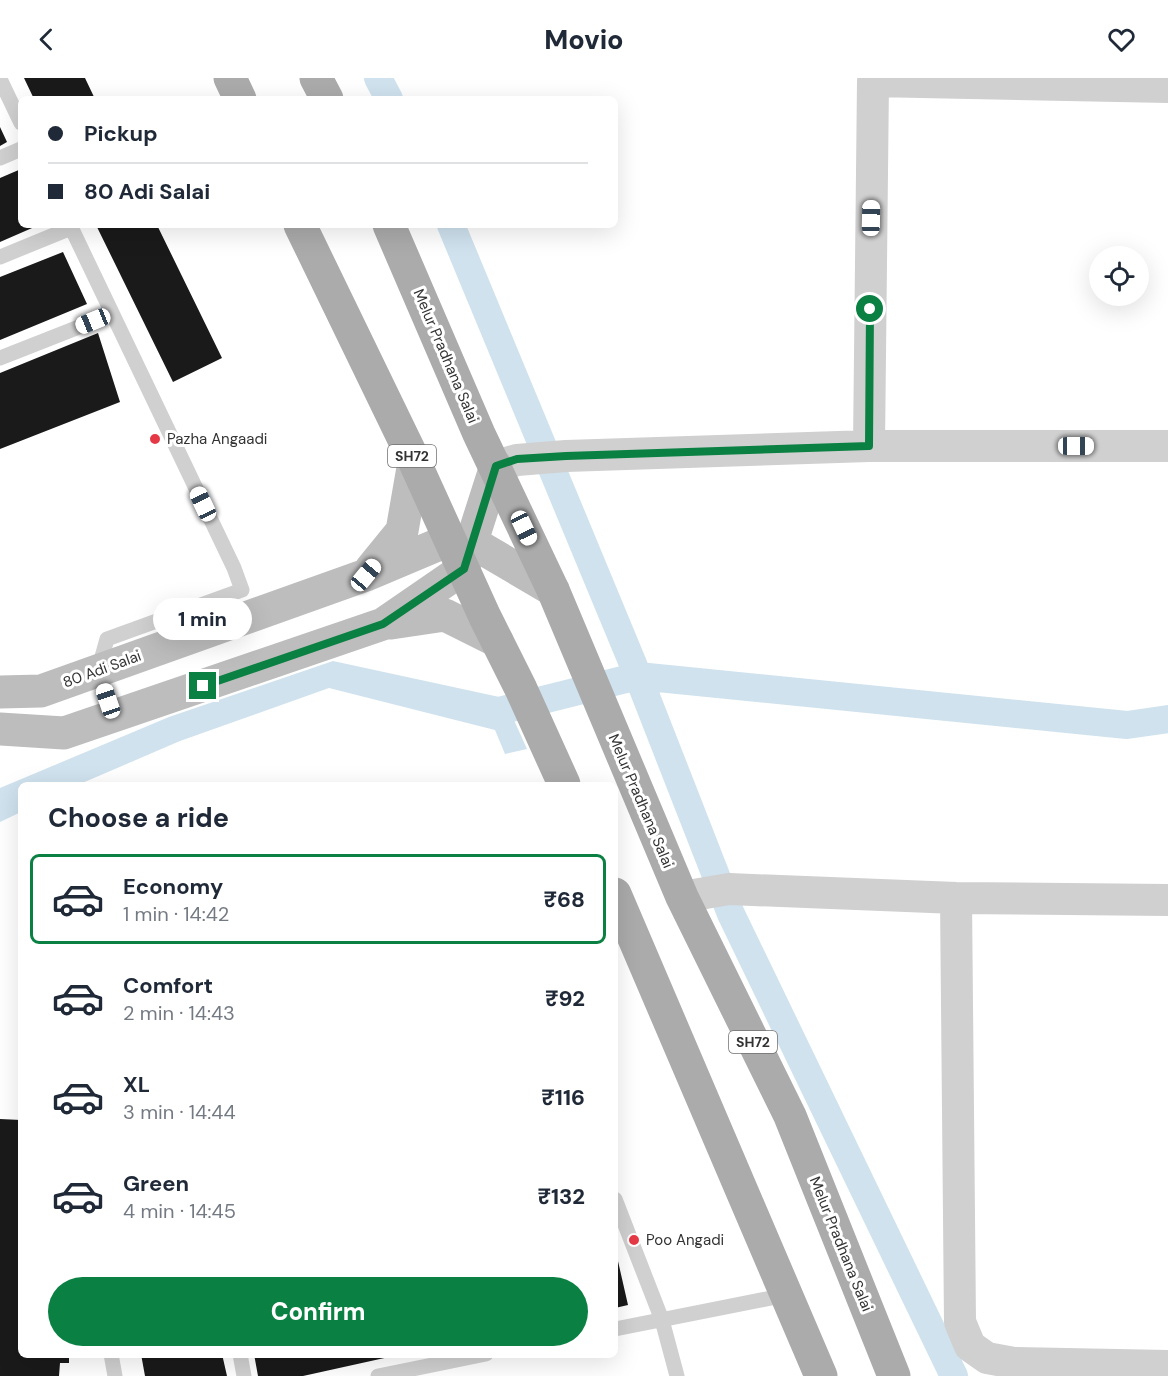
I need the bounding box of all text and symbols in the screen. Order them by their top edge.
text: Movio [544,22,624,57]
icon: back [30,23,63,56]
icon: heart [1105,23,1138,56]
text: Pickup [84,119,158,148]
text: 80 Adi Salai [84,177,210,206]
car [862,200,880,236]
map controls [1089,246,1149,306]
button: locate [1089,246,1149,306]
street label: Melur Pradhana Salai [409,286,483,426]
route start [856,295,883,322]
car [73,306,113,336]
place label: Pazha Angaadi [167,429,267,449]
marker: Pazha Angaadi [148,432,162,446]
car [1058,437,1094,455]
road number: SH72 [388,445,436,467]
car [187,484,219,524]
car [508,508,540,548]
car [348,555,384,595]
callout: 1 min [154,599,252,641]
text: 1 min [178,606,227,632]
street label: 80 Adi Salai [60,646,144,692]
route end [189,672,216,699]
car [94,681,122,721]
street label: Melur Pradhana Salai [604,731,678,871]
text: Choose a ride [48,800,229,835]
icon: car [51,872,105,926]
text: Economy [123,872,223,901]
text: ₹68 [544,885,585,914]
text: 1 min · 14:42 [123,901,229,927]
icon: car [51,971,105,1025]
text: Comfort [123,971,213,1000]
text: ₹92 [545,984,585,1013]
text: 2 min · 14:43 [123,1000,235,1026]
road number: SH72 [729,1031,777,1053]
icon: car [51,1070,105,1124]
text: XL [123,1070,150,1099]
text: ₹116 [541,1083,585,1112]
text: 3 min · 14:44 [123,1099,236,1125]
icon: car [51,1169,105,1223]
text: Green [123,1169,189,1198]
street label: Melur Pradhana Salai [805,1174,877,1314]
text: ₹132 [537,1182,585,1211]
text: 4 min · 14:45 [123,1198,236,1224]
place label: Poo Angadi [646,1230,724,1250]
marker: Poo Angadi [627,1233,641,1247]
button: Confirm [48,1277,588,1346]

